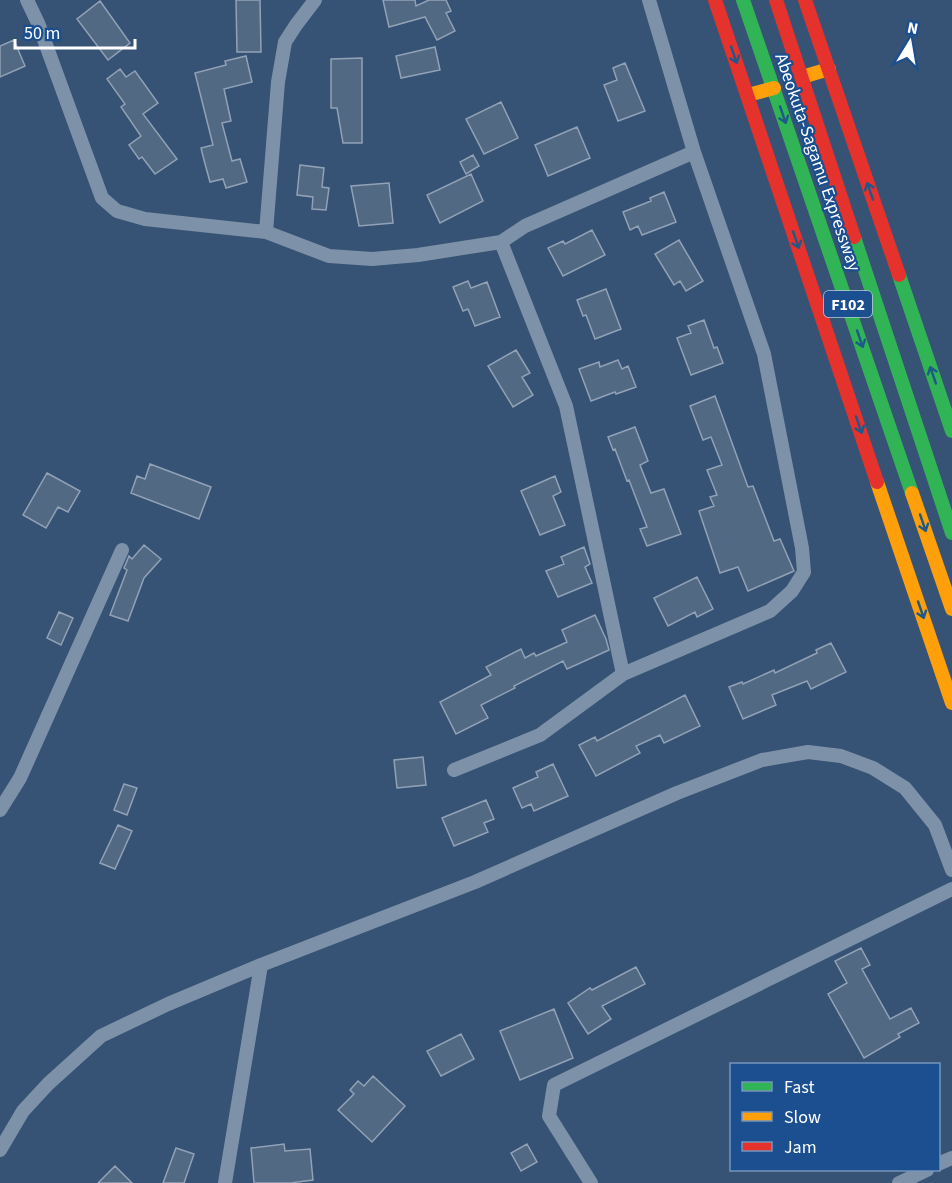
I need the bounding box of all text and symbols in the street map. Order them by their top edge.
scale bar [15,12,135,50]
north arrow [880,12,940,72]
text: N [905,16,920,40]
text: 50 m [24,21,60,46]
one-way arrow [729,45,740,64]
street label: Abeokuta-Sagamu Expressway [768,50,867,275]
one-way arrow [779,105,790,124]
one-way arrow [864,182,875,201]
one-way arrow [792,230,803,249]
road number: F102 [824,291,872,317]
one-way arrow [855,329,866,348]
one-way arrow [927,367,938,385]
one-way arrow [854,415,865,434]
one-way arrow [918,514,929,533]
one-way arrow [916,600,927,619]
legend [730,1063,940,1171]
text: Fast [784,1075,815,1100]
text: Slow [784,1105,821,1130]
text: Jam [784,1135,817,1160]

